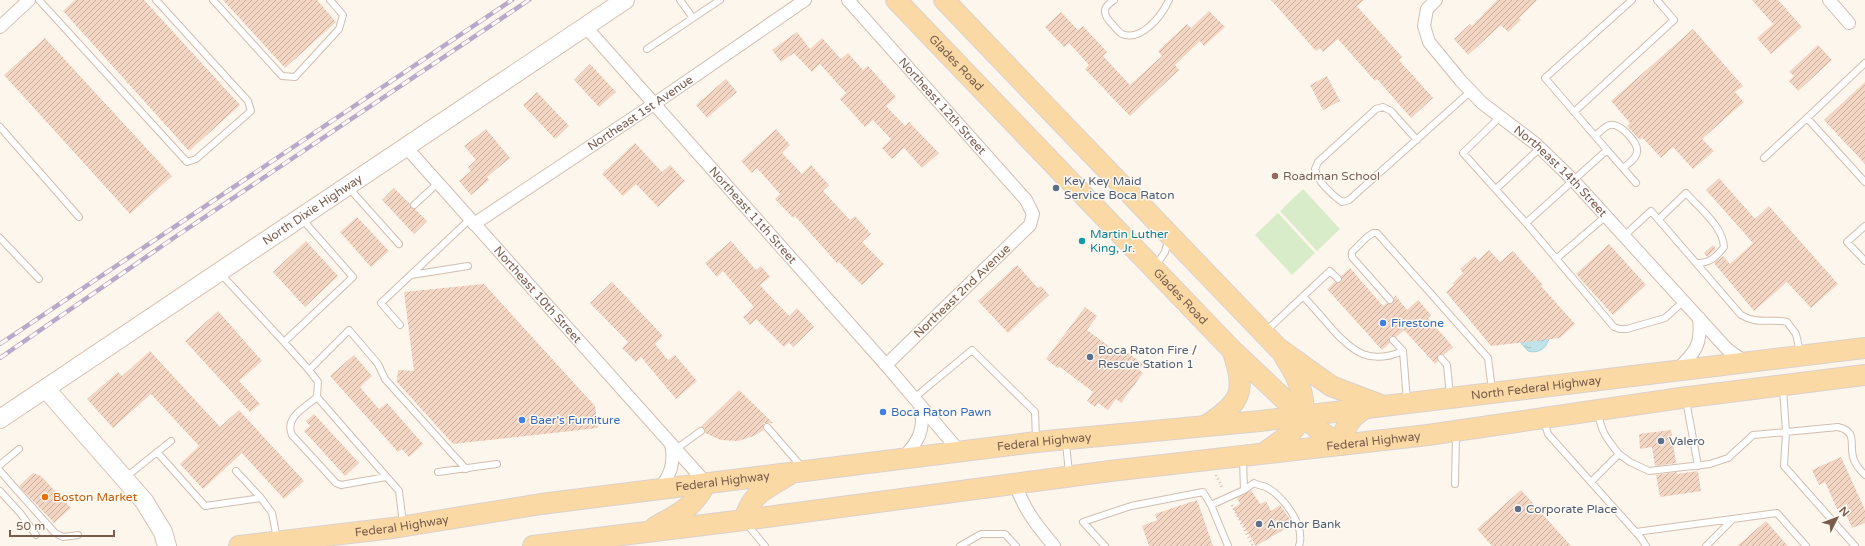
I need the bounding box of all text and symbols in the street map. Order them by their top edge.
street label: Glades Road [926,32,986,94]
street label: Northeast 12th Street [896,55,989,158]
street label: Northeast 1st Avenue [585,72,696,153]
street label: Northeast 14th Street [1511,123,1610,220]
street label: Northeast 11th Street [706,164,800,267]
place label: Roadman School [1283,169,1380,183]
street label: North Dixie Highway [260,171,365,248]
marker: Roadman School [1270,171,1280,181]
place label: Key Key Maid Service Boca Raton [1064,174,1174,202]
marker: Key Key Maid Service Boca Raton [1051,183,1061,193]
place label: Martin Luther King, Jr. [1090,227,1169,255]
marker: Martin Luther King, Jr. [1077,236,1087,246]
street label: Northeast 2nd Avenue [911,241,1013,341]
street label: Northeast 10th Street [491,244,585,346]
street label: Glades Road [1151,266,1211,327]
place label: Firestone [1391,316,1444,330]
marker: Firestone [1378,318,1388,328]
place label: Boca Raton Fire / Rescue Station 1 [1098,343,1197,371]
marker: Boca Raton Fire / Rescue Station 1 [1085,352,1095,362]
street label: North Federal Highway [1470,373,1603,402]
place label: Boca Raton Pawn [891,405,991,419]
marker: Boca Raton Pawn [878,407,888,417]
place label: Baer's Furniture [530,413,620,427]
marker: Baer's Furniture [517,415,527,425]
street label: Federal Highway [1326,429,1422,453]
street label: Federal Highway [996,430,1092,454]
place label: Valero [1669,434,1705,448]
marker: Valero [1656,436,1666,446]
street label: Federal Highway [675,468,771,494]
place label: Boston Market [53,490,138,504]
marker: Boston Market [40,492,50,502]
north arrow [1817,498,1857,538]
place label: Corporate Place [1526,502,1618,516]
marker: Corporate Place [1513,504,1523,514]
text: N [1836,504,1852,519]
scale bar [10,512,114,538]
street label: Federal Highway [354,512,450,539]
place label: Anchor Bank [1267,517,1341,531]
text: 50 m [16,519,45,533]
marker: Anchor Bank [1254,519,1264,529]

